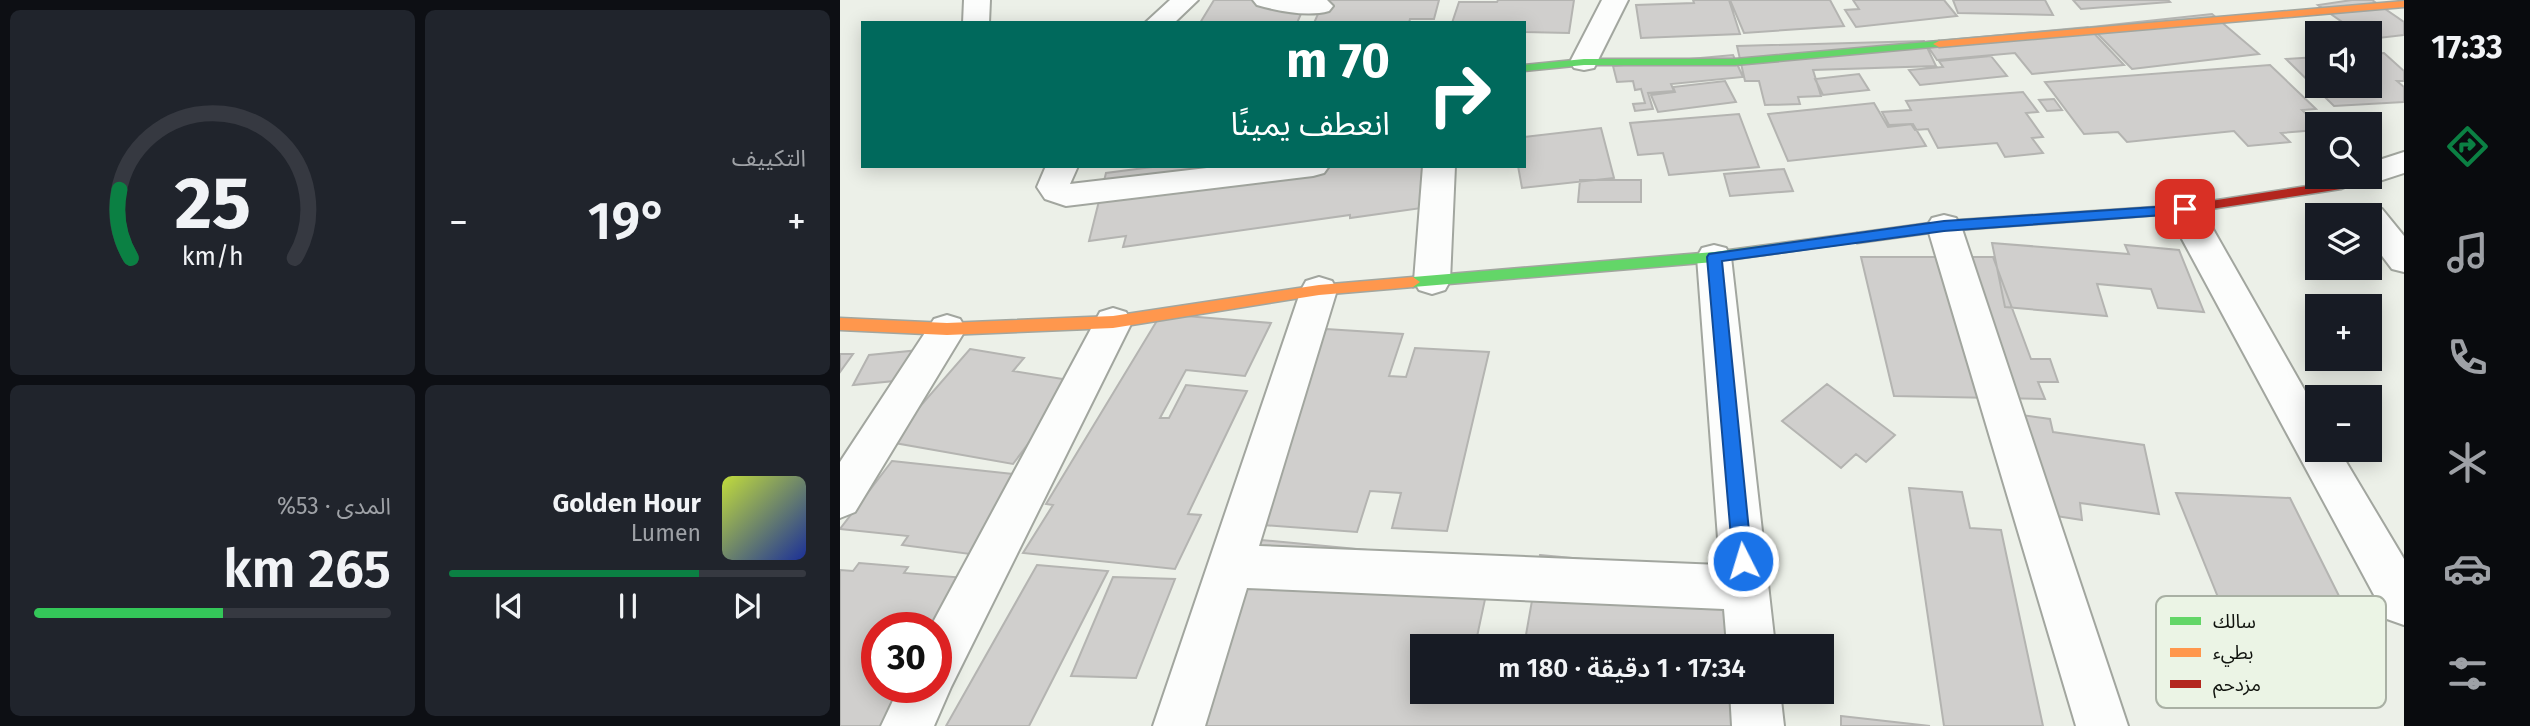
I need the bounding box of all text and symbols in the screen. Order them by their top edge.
map controls [2305,21,2382,462]
button: sound [2305,21,2382,98]
text: 17:33 [2431,28,2503,66]
text: 70 m [1286,31,1390,90]
icon: right [1414,49,1505,140]
text: انعطف يمينًا [1230,105,1390,143]
button: search [2305,112,2382,189]
icon: directions [2443,122,2492,171]
text: التكييف [732,144,806,172]
text: 25 [174,161,251,248]
pin [2155,179,2215,239]
text: 19° [588,190,667,253]
icon: arrive [2166,190,2204,228]
text: − [449,199,468,245]
text: + [787,199,806,245]
button: layers [2305,203,2382,280]
icon: music [2443,228,2492,277]
text: km/h [182,242,243,272]
button: + [2305,294,2382,371]
icon: phone [2443,333,2492,382]
button: − [2305,385,2382,462]
icon: climate [2443,438,2492,487]
text: Golden Hour [553,488,701,519]
text: المدى · 53% [277,492,391,520]
text: Lumen [631,519,701,547]
position arrow [1706,524,1780,598]
text: 265 km [223,538,391,601]
icon: car [2443,544,2492,593]
icon: previous [490,587,528,625]
icon: pause [609,587,647,625]
icon: next [728,587,766,625]
legend [2156,596,2386,708]
text: سالك [2213,610,2256,633]
speed limit sign: 30 [861,612,952,703]
text: بطيء [2213,641,2253,667]
icon: filters [2443,649,2492,698]
text: 17:34 · 1 دقيقة · 180 m [1498,653,1746,684]
text: مزدحم [2213,673,2261,699]

